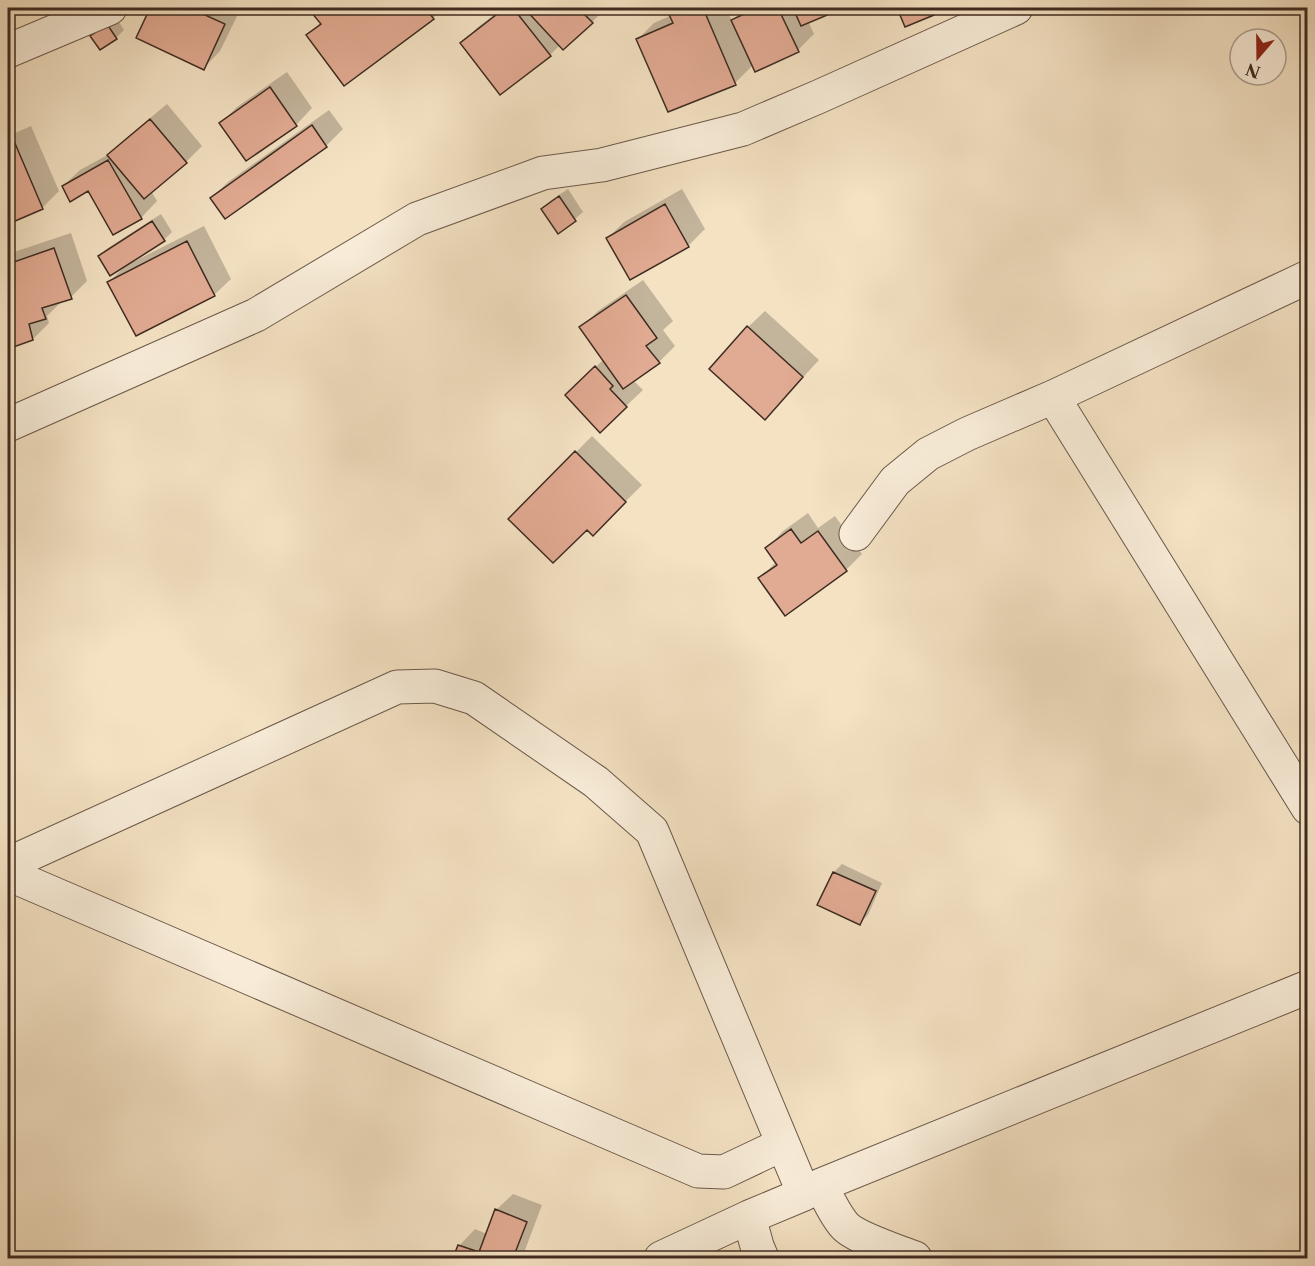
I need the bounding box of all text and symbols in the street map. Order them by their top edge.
north arrow [1228,27,1288,87]
text: N [1243,59,1263,83]

